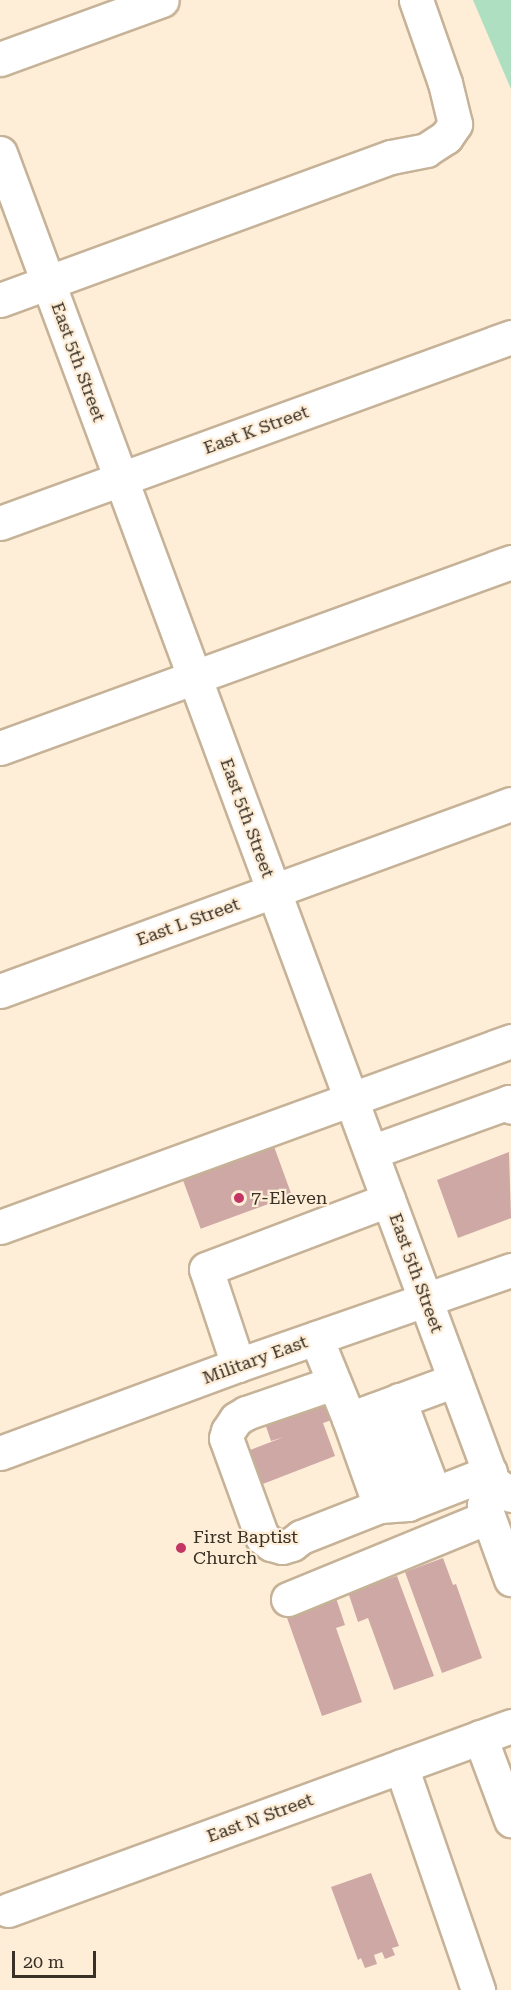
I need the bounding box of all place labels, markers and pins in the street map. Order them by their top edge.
place label: 7-Eleven [251,1187,327,1209]
marker: 7-Eleven [232,1191,246,1205]
place label: First Baptist Church [193,1527,298,1570]
marker: First Baptist Church [174,1541,188,1555]

